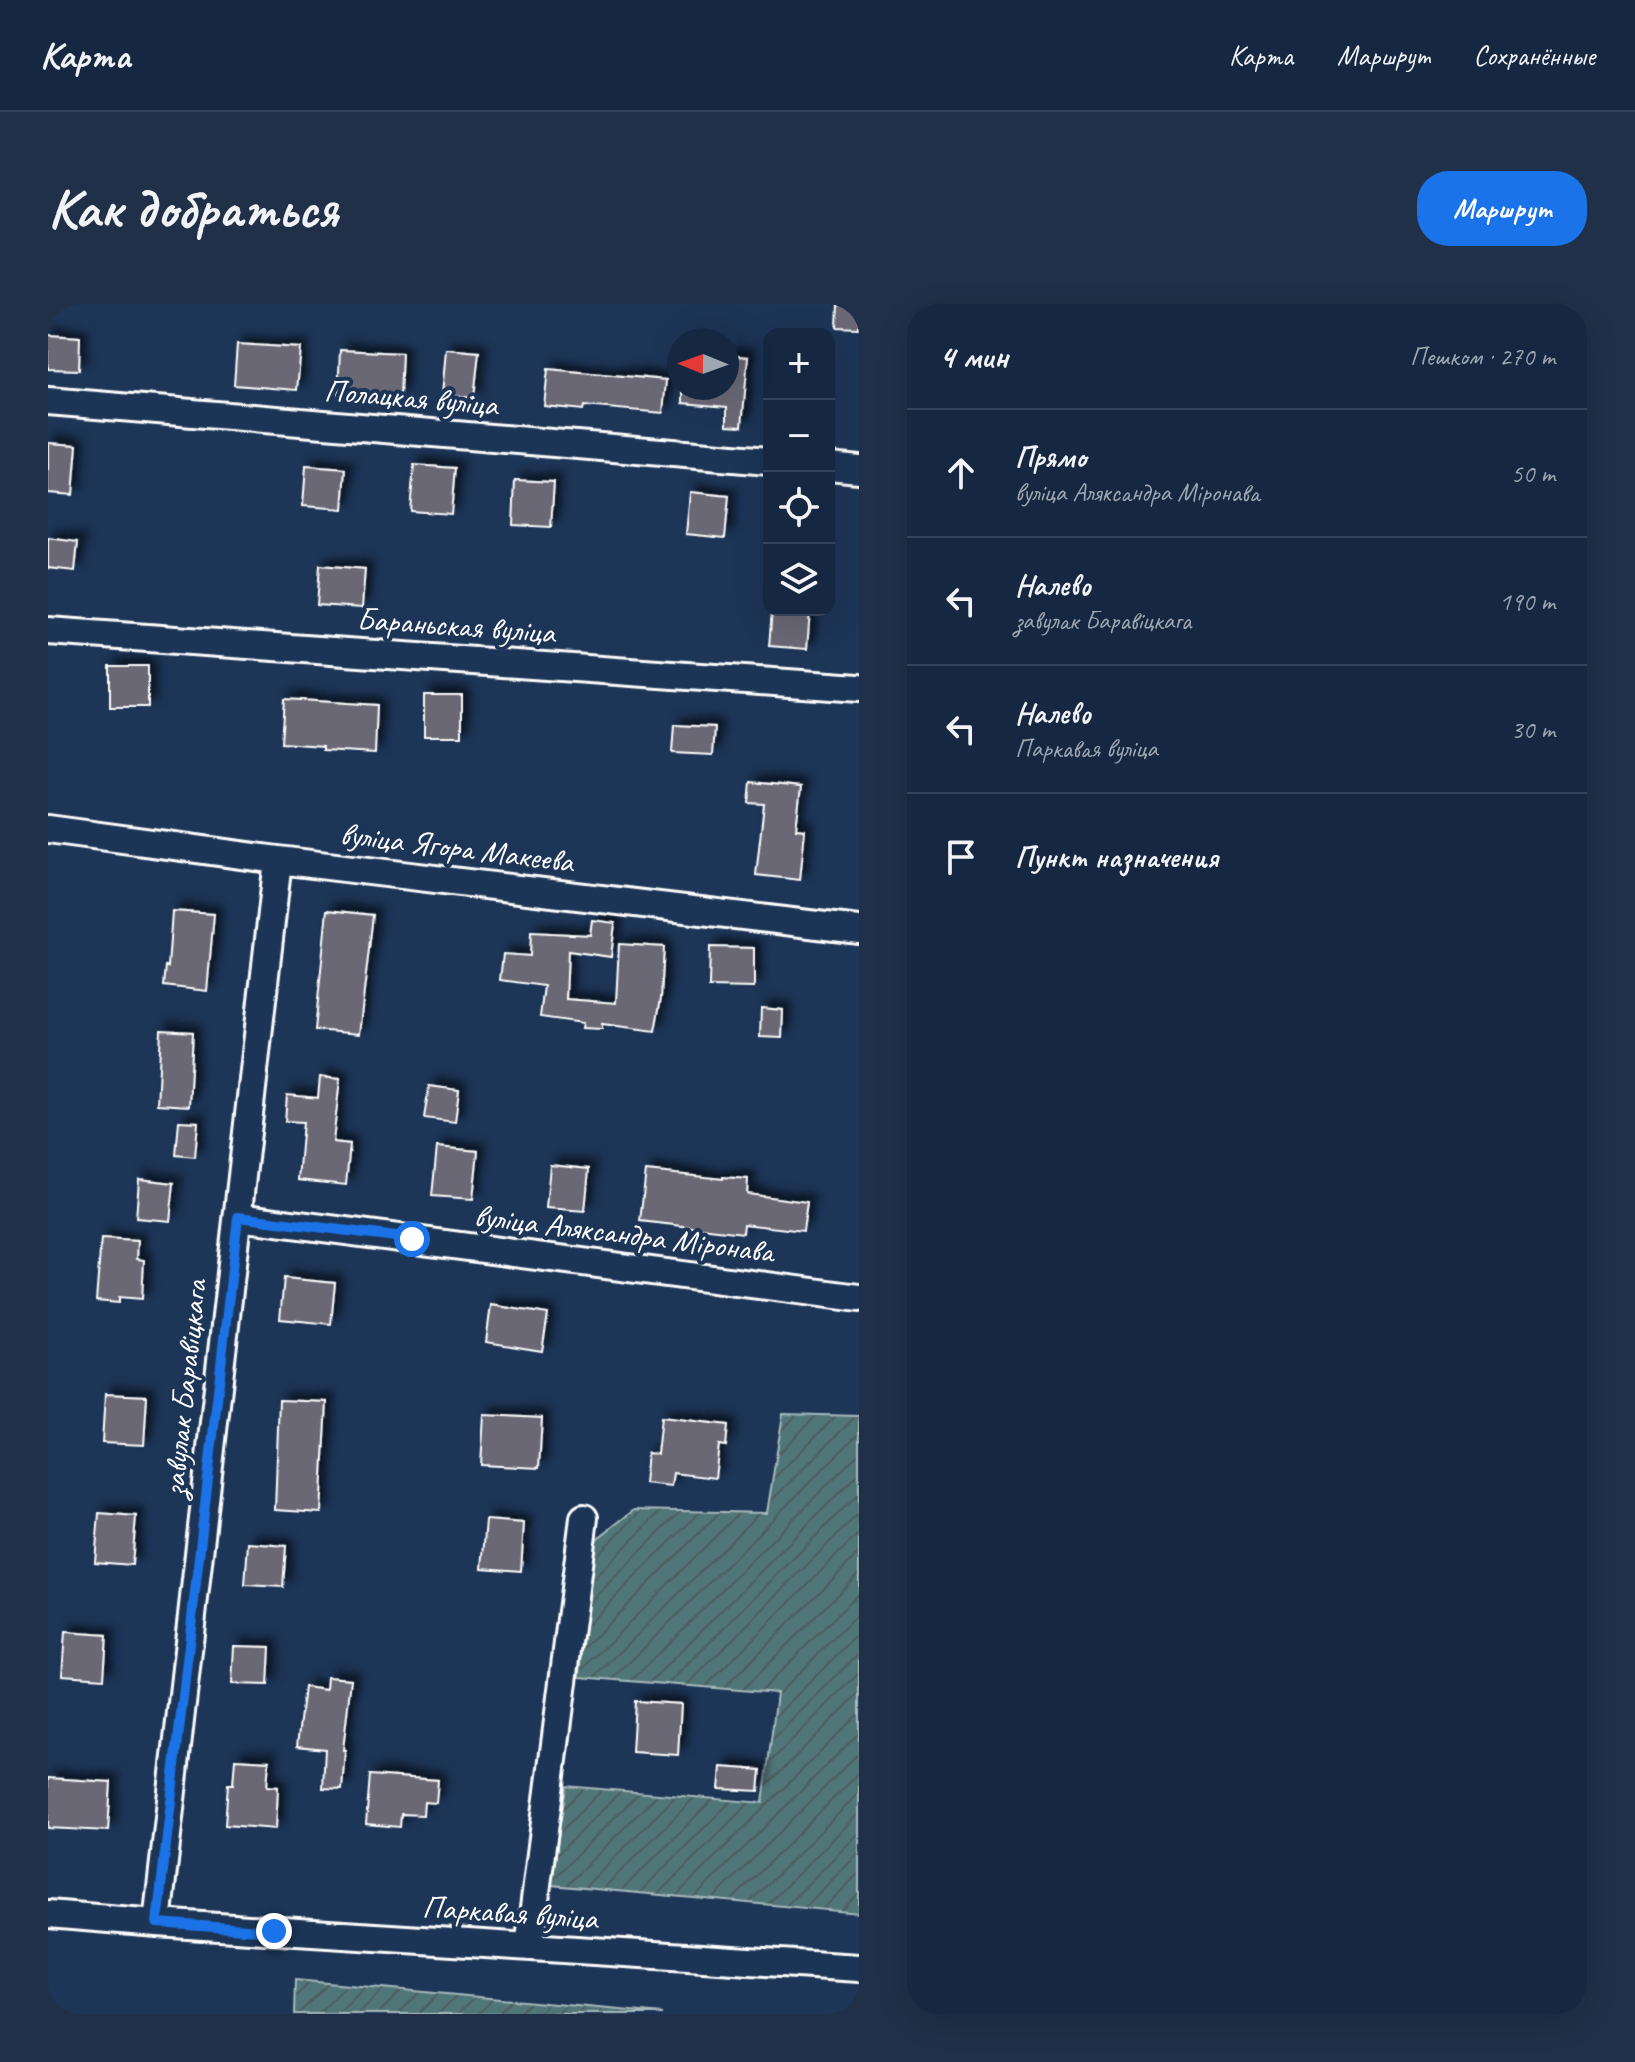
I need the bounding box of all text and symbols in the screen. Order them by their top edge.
text: Карта [40,32,130,79]
text: Карта [1229,38,1293,73]
text: Маршрут [1337,38,1429,73]
text: Сохранённые [1473,38,1595,73]
button: Маршрут [1417,171,1587,246]
text: Как добраться [48,173,338,244]
north arrow [667,328,739,400]
map controls [763,328,835,616]
button: + [763,328,835,400]
text: 4 мин [939,335,1008,378]
text: Пешком · 270 m [1410,340,1555,373]
street label: Полацкая вуліца [323,369,501,426]
button: − [763,400,835,472]
text: Прямо [1015,438,1086,476]
icon: ahead [939,451,983,495]
text: 50 m [1511,457,1555,490]
button: locate [763,472,835,544]
text: вуліца Аляксандра Міронава [1015,476,1259,509]
button: layers [763,544,835,616]
text: Налево [1015,566,1091,604]
icon: left [939,579,983,623]
text: 190 m [1499,585,1555,618]
street label: Бараньская вуліца [355,598,558,653]
text: завулак Баравіцкага [1015,604,1191,637]
text: Налево [1015,694,1091,732]
icon: left [939,707,983,751]
text: 30 m [1511,713,1555,746]
text: Паркавая вуліца [1015,732,1158,765]
street label: вуліца Ягора Макеева [338,813,578,882]
icon: arrive [939,835,983,879]
text: Пункт назначения [1015,838,1218,876]
street label: вуліца Аляксандра Міронава [472,1195,779,1273]
route start [394,1221,430,1257]
street label: завулак Баравіцкага [152,1276,216,1502]
street label: Паркавая вуліца [421,1886,601,1939]
route end [256,1913,292,1949]

